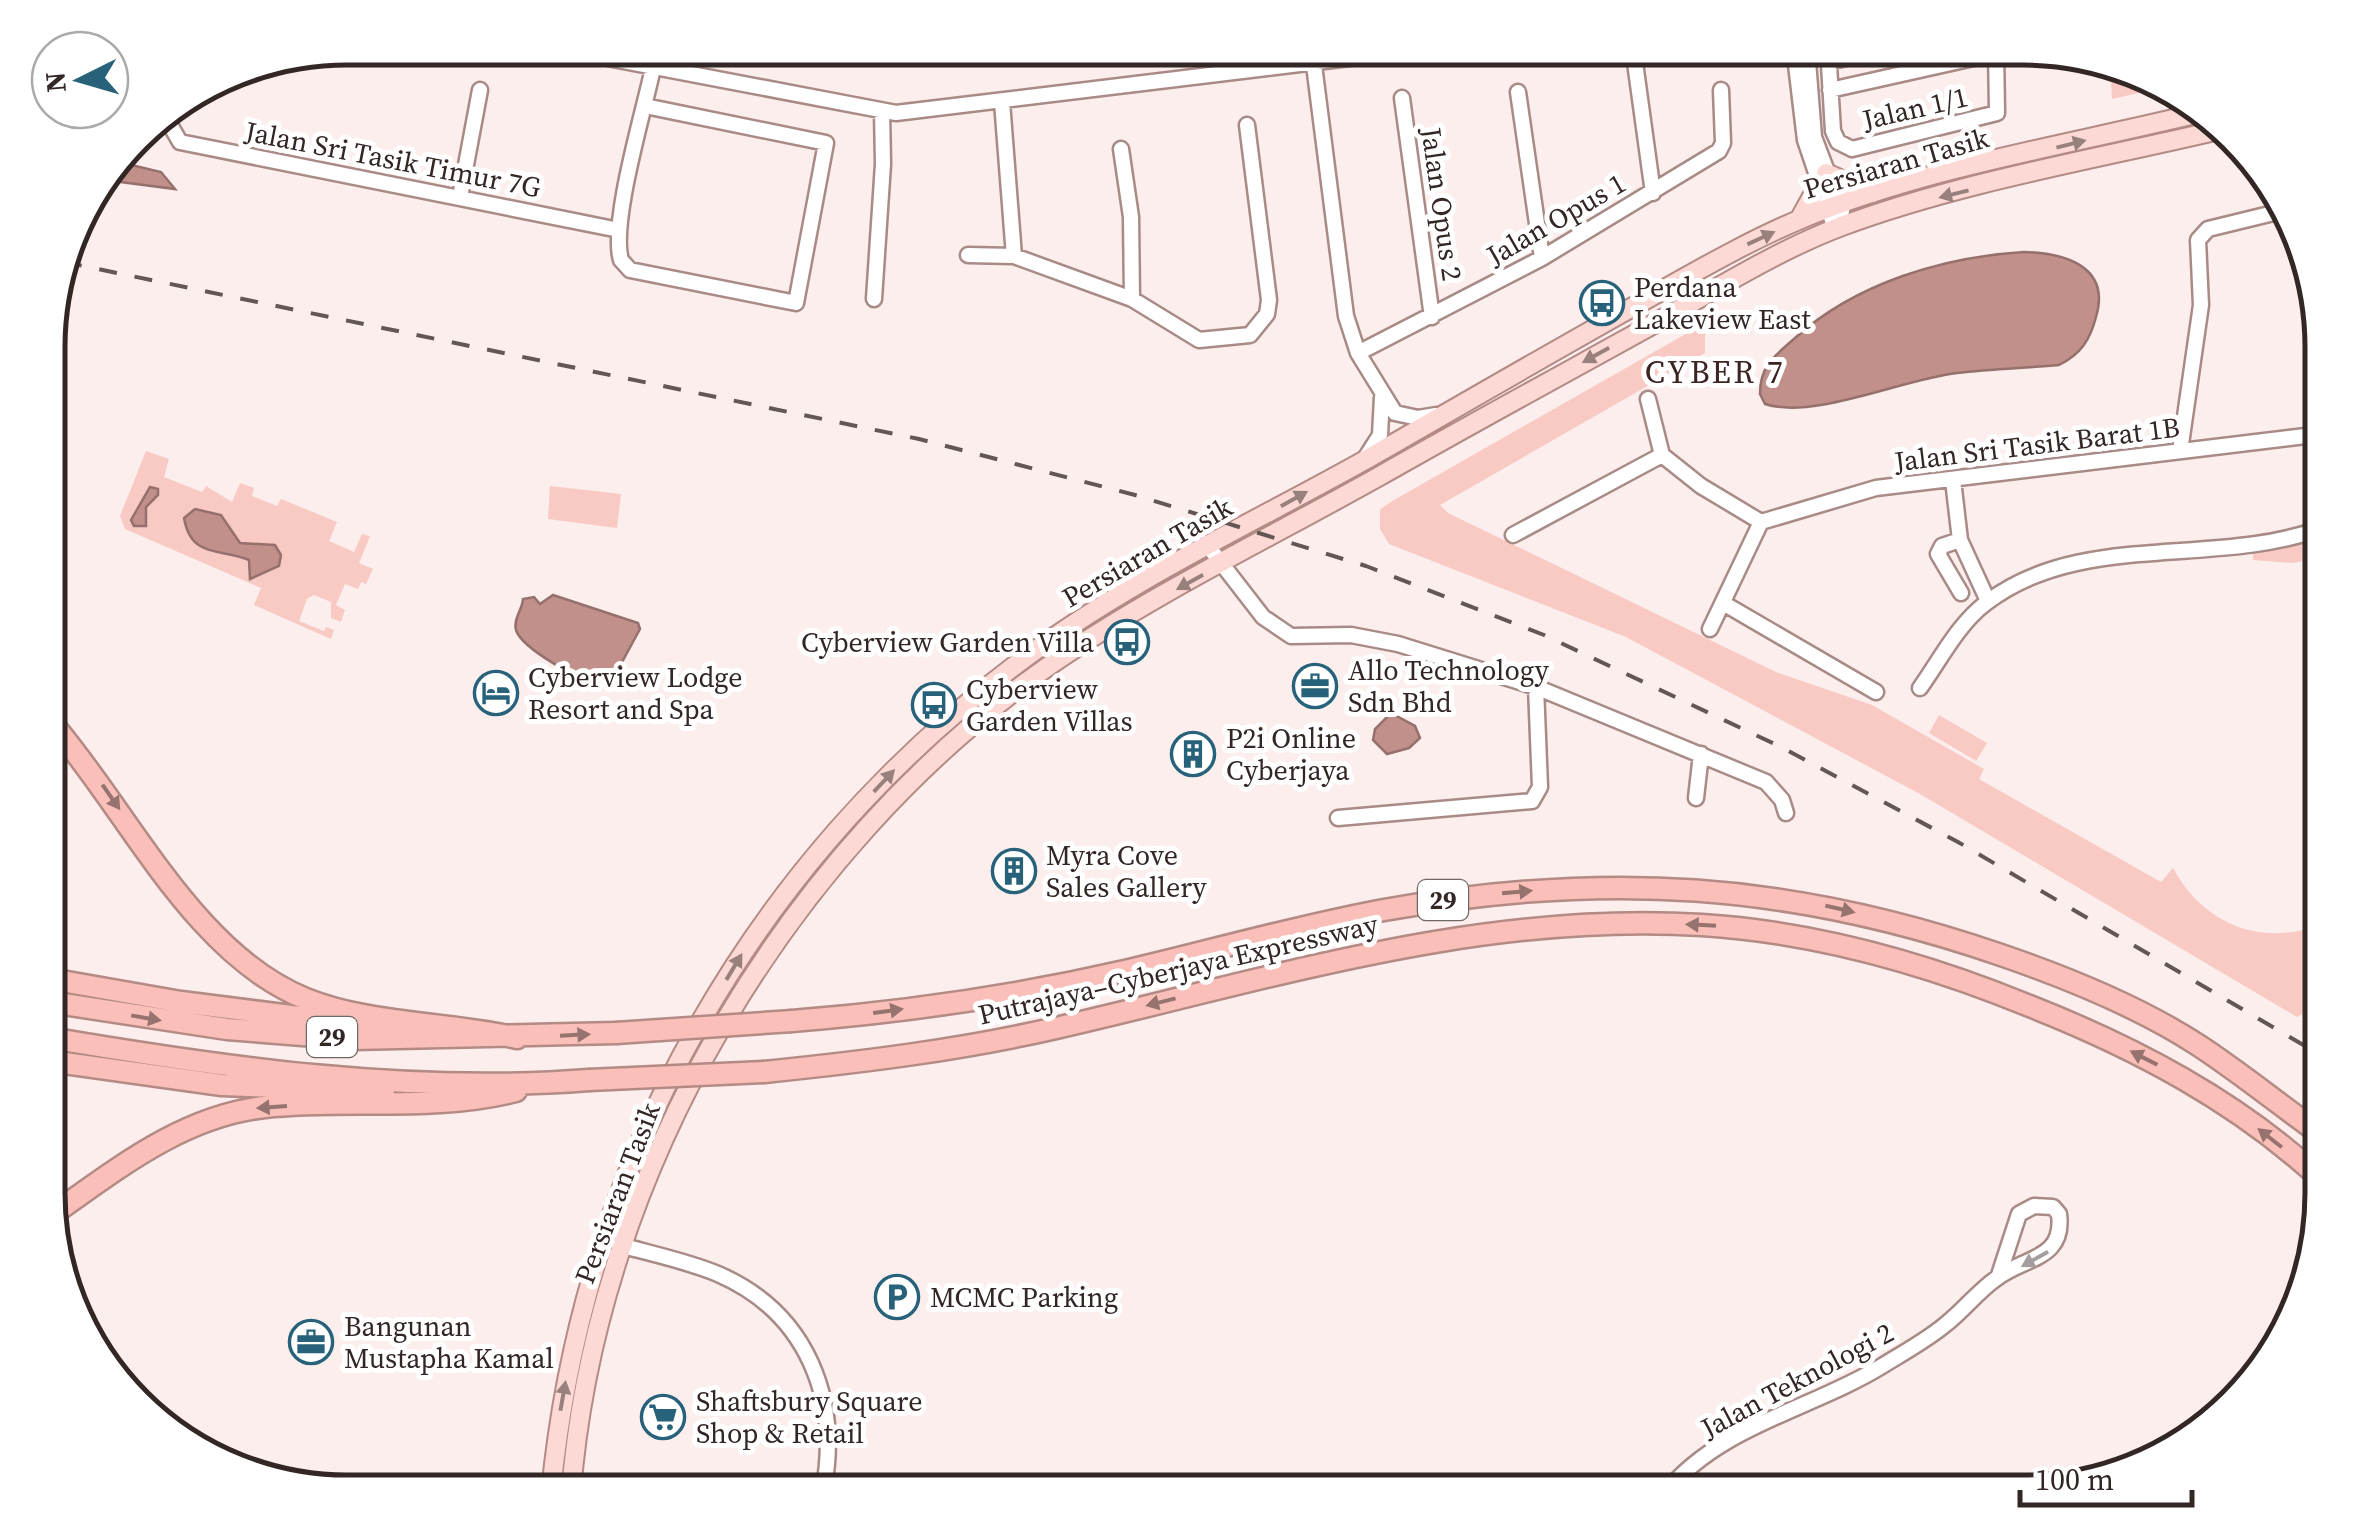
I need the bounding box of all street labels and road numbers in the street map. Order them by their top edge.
street label: Jalan 1/1 [1858,77,1971,139]
street label: Jalan Sri Tasik Timur 7G [241,112,544,206]
street label: Persiaran Tasik [1799,118,1994,208]
street label: Jalan Opus 2 [1412,124,1472,283]
street label: Jalan Opus 1 [1479,164,1632,275]
street label: Jalan Sri Tasik Barat 1B [1891,408,2182,480]
street label: Persiaran Tasik [1055,488,1240,616]
road number: 29 [1418,880,1468,920]
street label: Putrajaya–Cyberjaya Expressway [975,904,1382,1033]
road number: 29 [307,1017,357,1057]
street label: Persiaran Tasik [565,1096,669,1289]
street label: Jalan Teknologi 2 [1693,1313,1900,1447]

